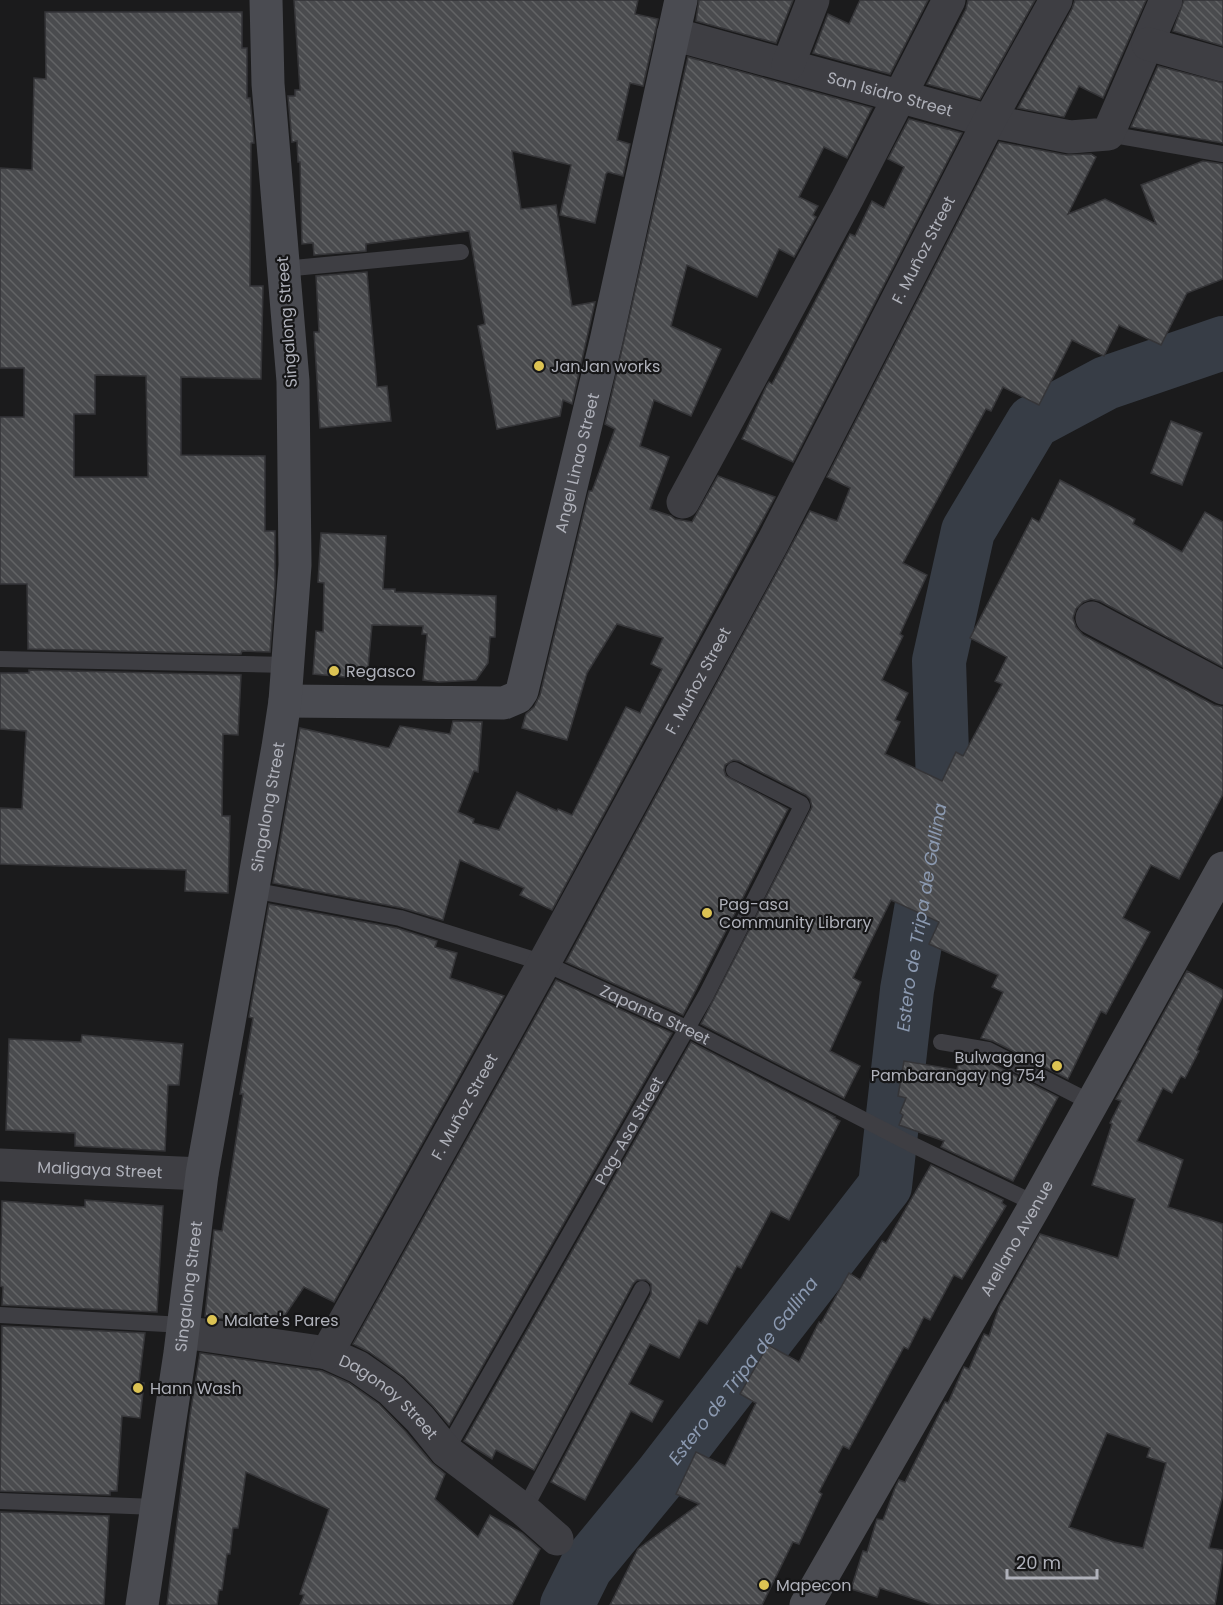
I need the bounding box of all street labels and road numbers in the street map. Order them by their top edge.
street label: San Isidro Street [825,65,955,122]
street label: F. Muñoz Street [886,192,960,308]
street label: Singalong Street [271,255,303,388]
street label: Angel Linao Street [549,390,605,535]
street label: F. Muñoz Street [659,623,736,738]
street label: Singalong Street [244,740,290,874]
street label: Zapanta Street [596,979,714,1050]
street label: F. Muñoz Street [425,1049,503,1164]
street label: Pag-Asa Street [589,1072,669,1189]
street label: Maligaya Street [37,1155,163,1184]
street label: Arellano Avenue [974,1176,1059,1300]
street label: Singalong Street [169,1219,208,1353]
street label: Dagonoy Street [336,1349,444,1444]

